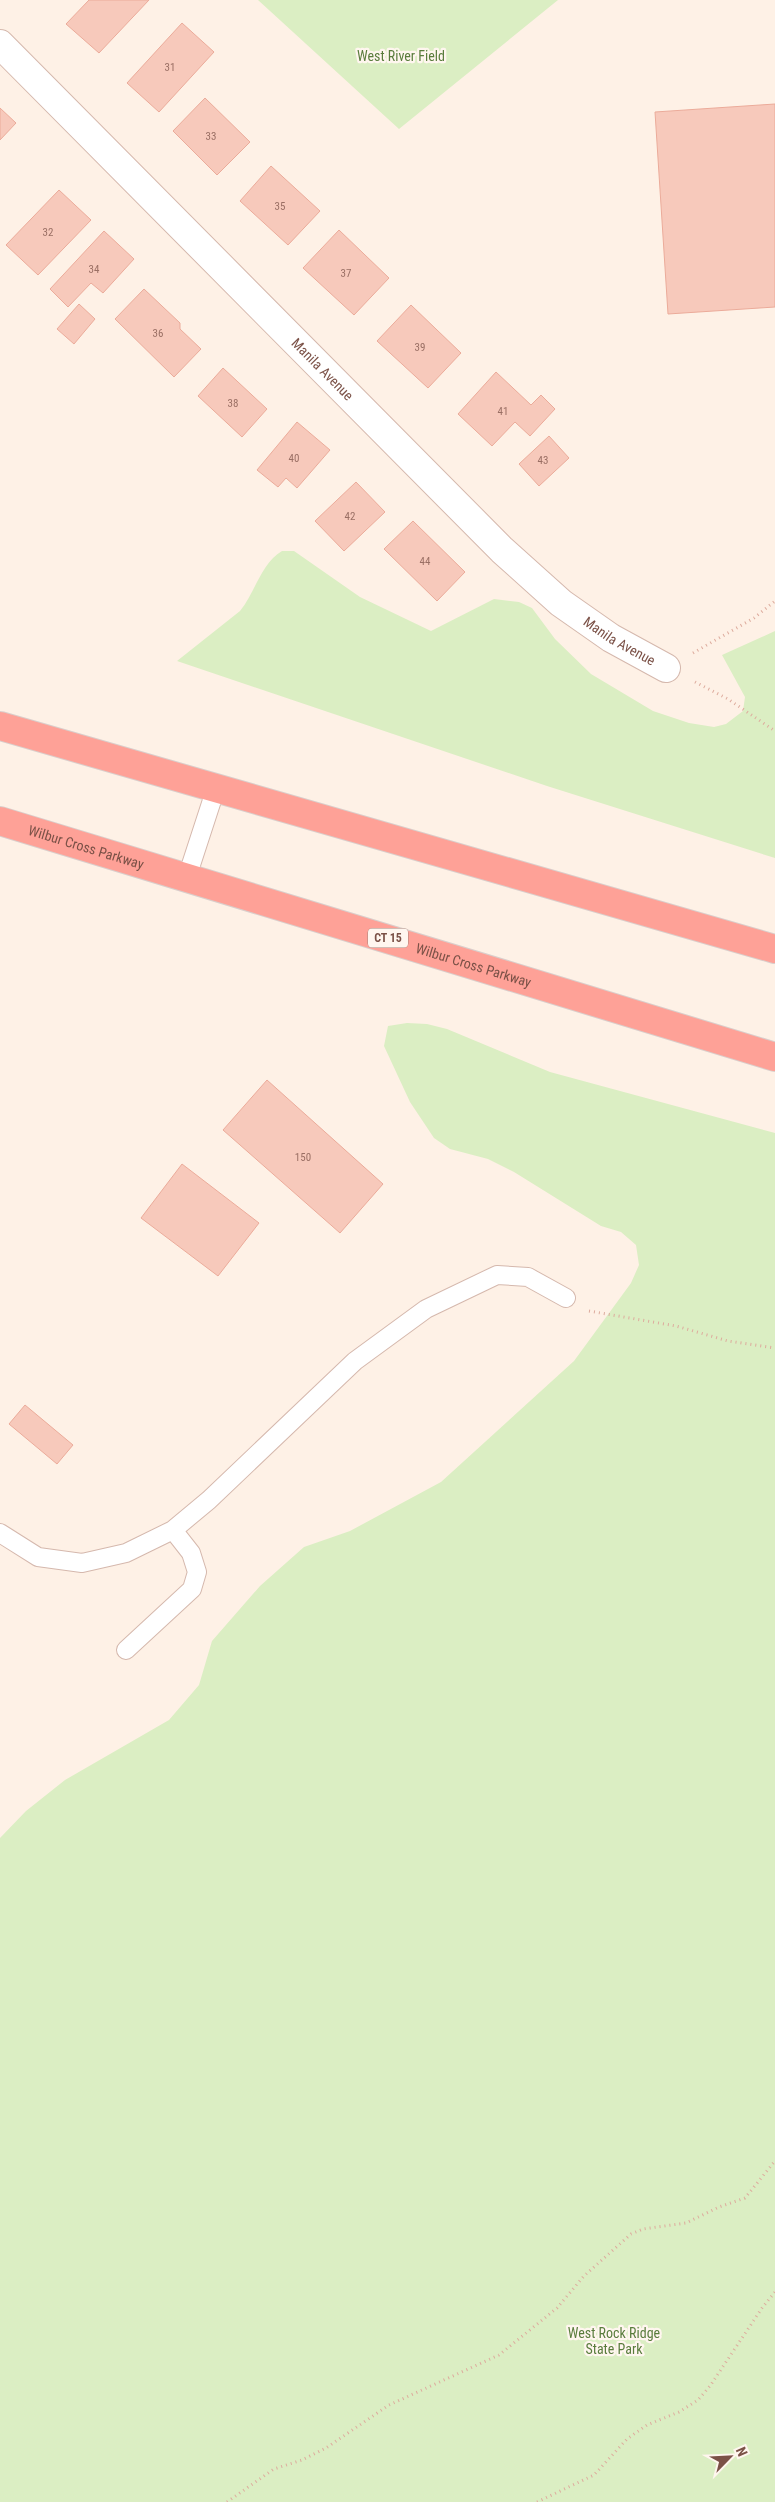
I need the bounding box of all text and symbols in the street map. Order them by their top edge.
park label: West River Field [357,48,445,64]
house number: 31 [165,61,175,74]
house number: 33 [206,130,216,143]
house number: 35 [275,200,285,213]
house number: 32 [43,226,53,239]
house number: 34 [89,263,100,276]
house number: 37 [341,267,351,280]
house number: 36 [153,327,163,340]
street label: Manila Avenue [288,335,357,404]
house number: 39 [415,341,425,354]
house number: 38 [228,397,238,410]
house number: 41 [498,405,508,418]
house number: 40 [289,452,299,465]
house number: 43 [538,454,548,467]
house number: 42 [345,510,355,523]
house number: 44 [420,555,431,568]
street label: Manila Avenue [581,613,658,669]
street label: Wilbur Cross Parkway [26,822,146,872]
road number: CT 15 [368,928,408,948]
street label: Wilbur Cross Parkway [414,940,533,990]
house number: 150 [295,1151,311,1164]
park label: West Rock Ridge State Park [568,2325,661,2357]
north arrow [705,2432,755,2482]
text: N [733,2445,751,2459]

